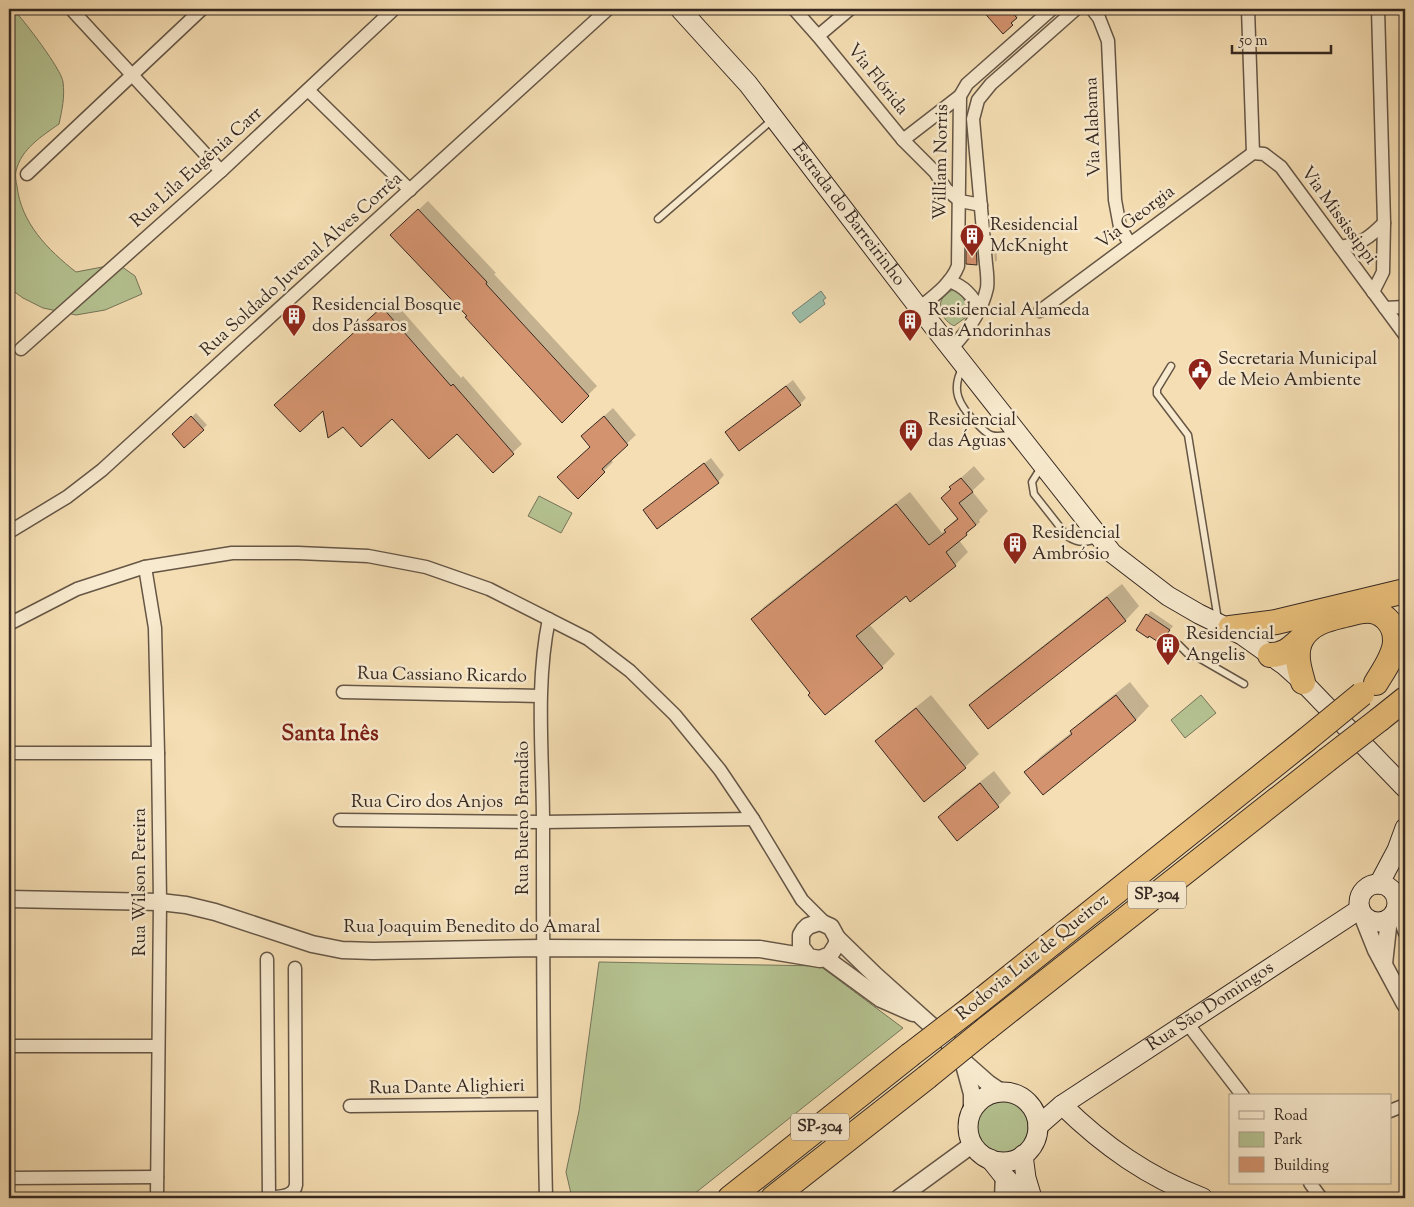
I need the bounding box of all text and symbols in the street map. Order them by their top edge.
scale bar [1232,22,1330,54]
text: 50 m [1238,31,1268,52]
street label: Via Flórida [840,39,914,121]
street label: Via Alabama [1079,77,1109,177]
street label: Rua Lila Eugênia Carr [125,101,269,235]
street label: William Norris [928,104,956,220]
street label: Estrada do Barreirinho [785,138,911,292]
street label: Via Mississippi [1293,162,1383,270]
street label: Rua Soldado Juvenal Alves Corrêa [195,167,409,363]
street label: Via Georgia [1091,180,1181,256]
place label: Residencial McKnight [990,213,1078,260]
building icon: Residencial McKnight [959,223,985,257]
place label: Residencial Bosque dos Pássaros [312,293,461,340]
place label: Residencial Alameda das Andorinhas [928,298,1090,345]
building icon: Residencial Bosque dos Pássaros [281,303,307,337]
building icon: Residencial Alameda das Andorinhas [897,308,923,342]
place label: Secretaria Municipal de Meio Ambiente [1218,347,1377,394]
public building icon: Secretaria Municipal de Meio Ambiente [1187,357,1213,391]
place label: Residencial das Águas [928,408,1016,455]
building icon: Residencial das Águas [898,418,924,452]
place label: Residencial Ambrósio [1032,521,1120,568]
building icon: Residencial Ambrósio [1002,531,1028,565]
place label: Residencial Angelis [1186,622,1274,669]
building icon: Residencial Angelis [1155,632,1181,666]
street label: Rua Cassiano Ricardo [357,662,527,690]
district label: Santa Inês [281,719,379,751]
street label: Rua Bueno Brandão [511,741,537,895]
street label: Rua Ciro dos Anjos [351,790,503,816]
street label: Rua Wilson Pereira [128,808,154,956]
road number: SP-304 [1128,882,1186,908]
street label: Rodovia Luiz de Queiroz [951,888,1115,1028]
street label: Rua Joaquim Benedito do Amaral [344,915,600,941]
street label: Rua São Domingos [1142,956,1280,1059]
street label: Rua Dante Alighieri [369,1074,525,1102]
legend [1229,1094,1392,1184]
text: Road [1274,1106,1308,1127]
road number: SP-304 [791,1114,849,1140]
text: Park [1274,1130,1303,1151]
text: Building [1274,1156,1329,1177]

